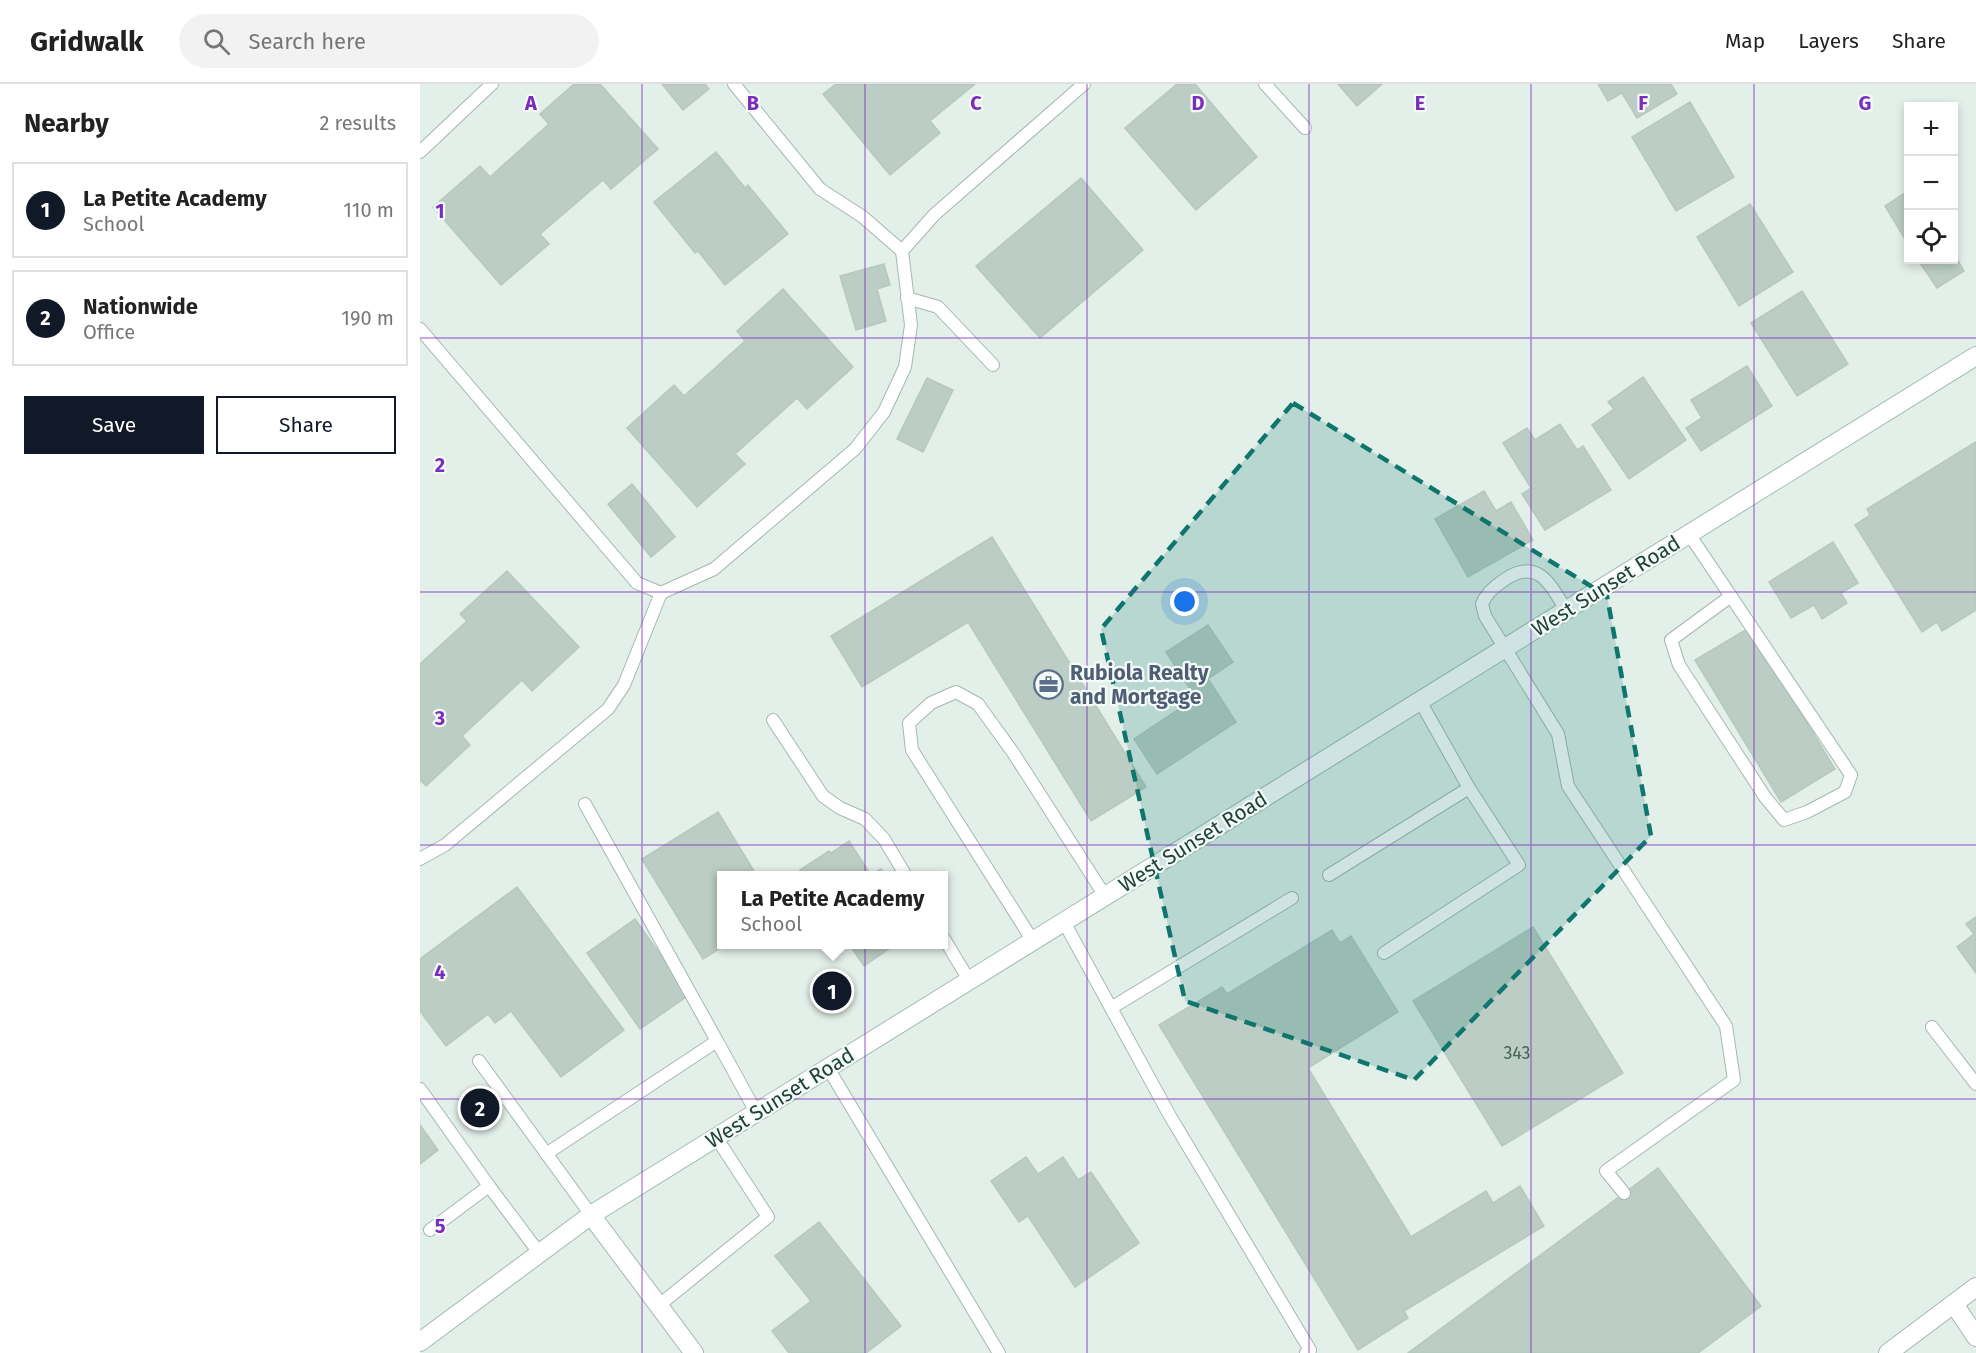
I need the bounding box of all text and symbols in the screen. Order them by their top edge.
search box [179,14,599,68]
text: Gridwalk [30,25,143,58]
icon: search [200,25,233,58]
text: Search here [248,28,366,55]
text: Map [1725,28,1765,54]
text: Layers [1798,28,1859,54]
text: Share [1892,28,1946,54]
text: A [524,91,538,115]
text: B [747,91,759,115]
text: C [970,91,982,115]
text: D [1191,91,1205,115]
text: E [1415,91,1425,115]
text: F [1638,91,1648,115]
text: G [1859,91,1871,115]
map controls [1904,102,1958,264]
button: + [1904,102,1958,156]
text: Nearby [24,108,109,139]
text: 2 results [319,111,396,135]
button: − [1904,156,1958,210]
text: La Petite Academy [83,185,267,212]
text: 1 [41,198,50,222]
text: 110 m [343,198,394,222]
text: 1 [435,199,445,223]
button: locate [1904,210,1958,264]
text: School [83,212,144,236]
text: Nationwide [83,293,198,320]
text: 2 [40,306,51,330]
text: 190 m [341,306,394,330]
text: Office [83,320,135,344]
button: Save [24,396,204,454]
button: Share [216,396,396,454]
text: 2 [435,453,445,477]
street label: West Sunset Road [1527,530,1685,642]
your location [1170,587,1199,616]
place label: Rubiola Realty and Mortgage [1070,660,1209,710]
office icon: Rubiola Realty and Mortgage [1033,669,1065,701]
text: 3 [434,706,445,730]
street label: West Sunset Road [1114,786,1272,898]
popup [717,871,948,949]
text: La Petite Academy [741,885,924,912]
text: School [741,912,802,936]
text: 4 [434,960,446,984]
pin: 1 [812,968,852,1014]
street label: West Sunset Road [701,1042,859,1154]
house number: 343 [1503,1042,1531,1064]
pin: 2 [460,1086,500,1130]
text: 5 [435,1214,446,1238]

